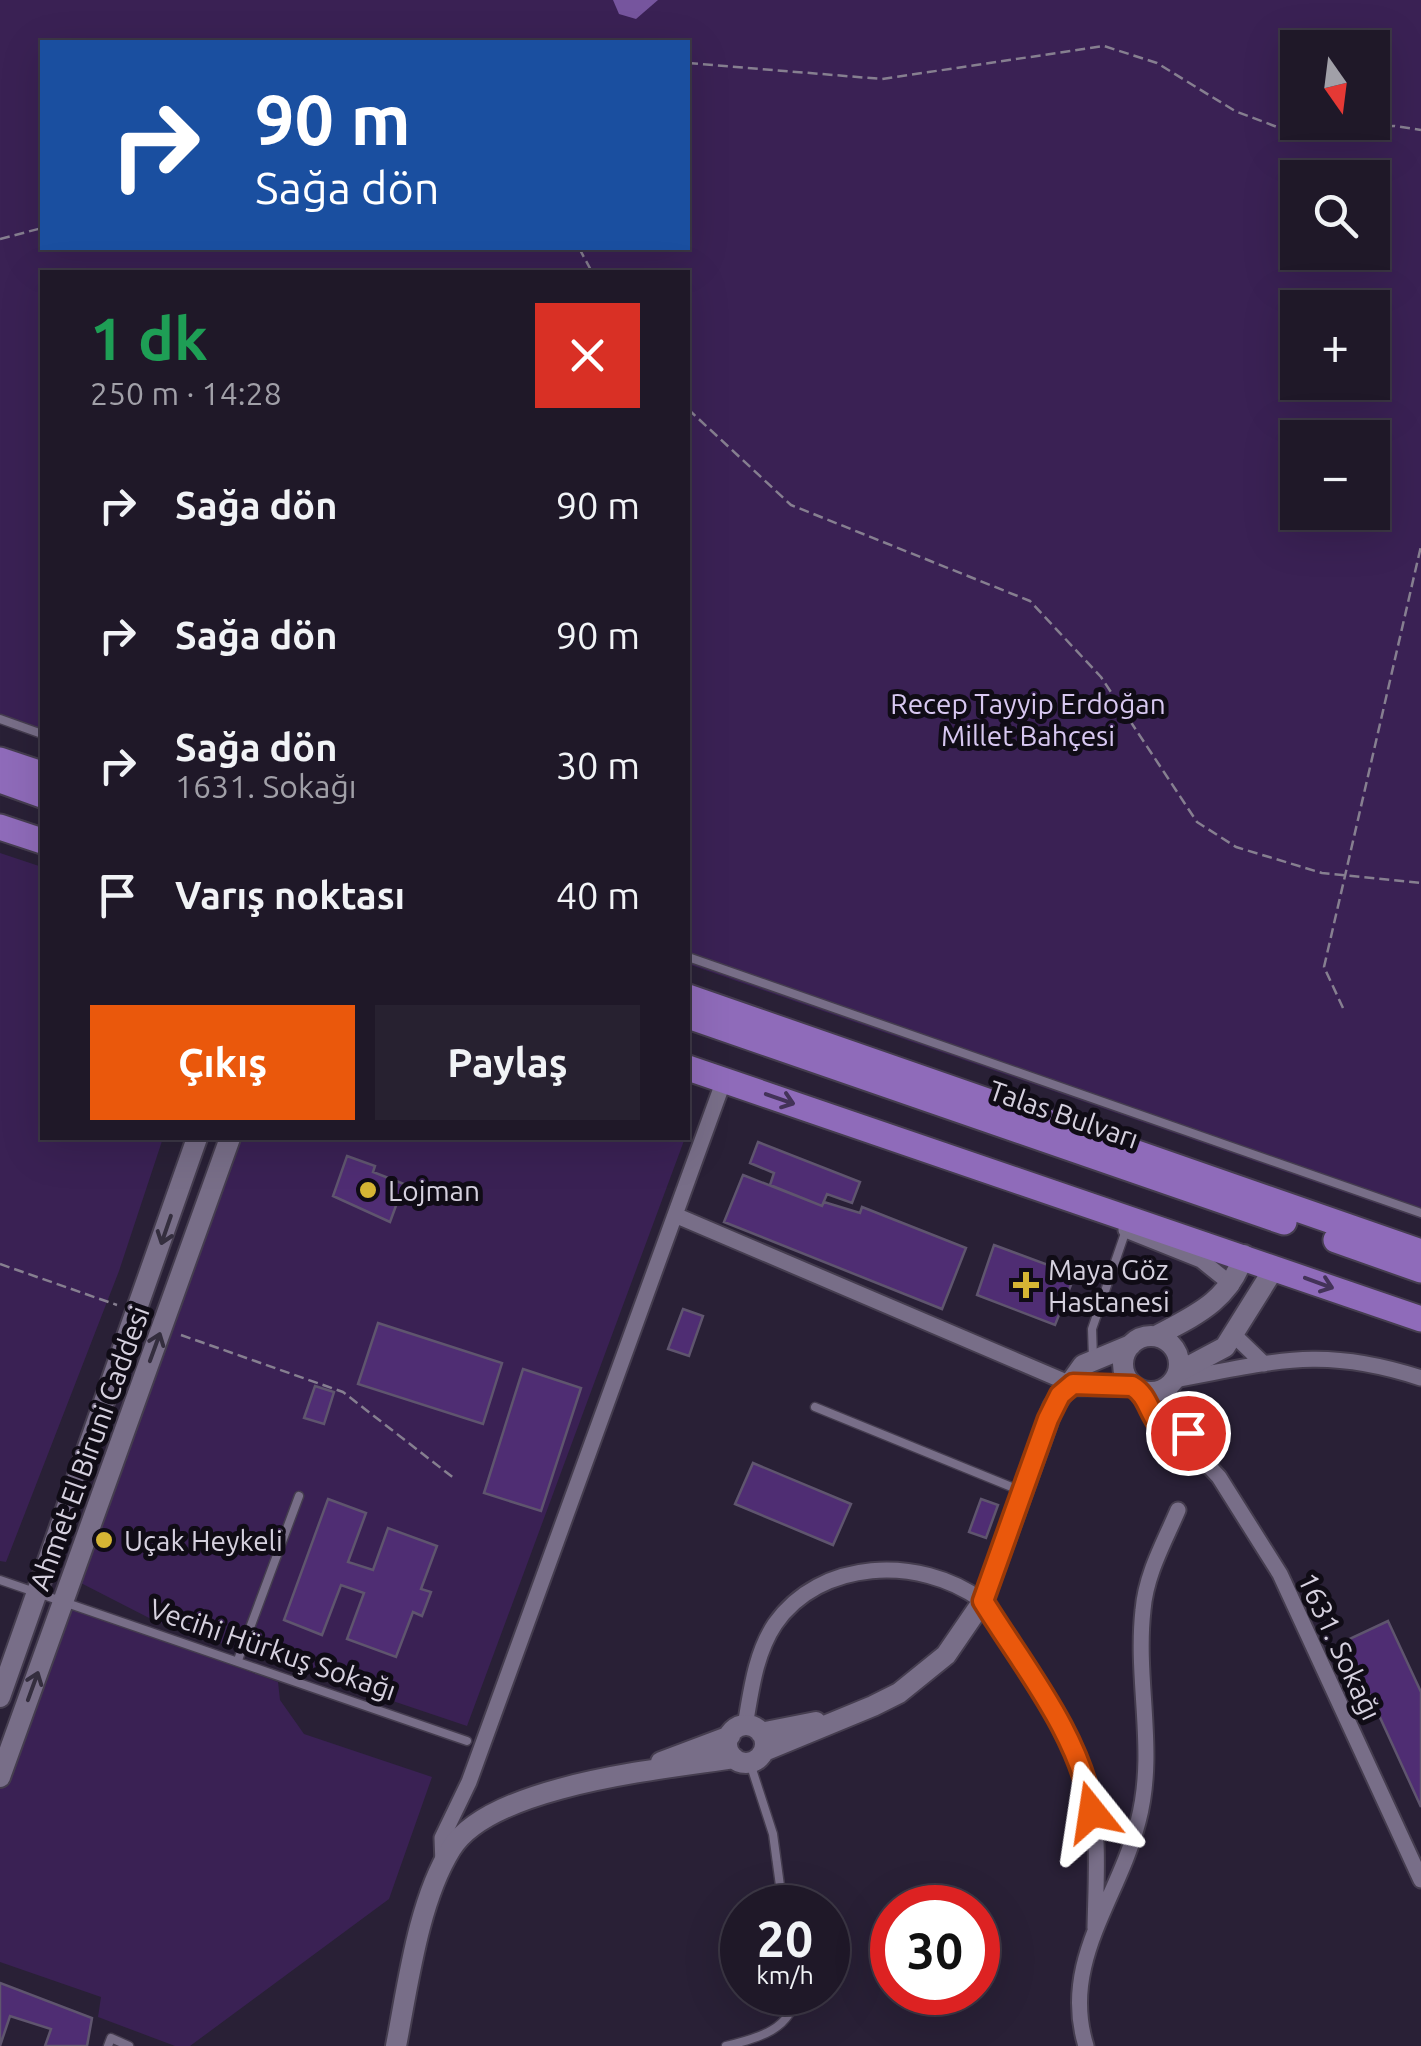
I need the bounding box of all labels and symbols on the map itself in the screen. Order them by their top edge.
north arrow [1280,30,1390,140]
park label: Recep Tayyip Erdoğan Millet Bahçesi [890,688,1166,751]
street label: Talas Bulvarı [985,1074,1143,1154]
one-way arrow [763,1091,795,1109]
place label: Lojman [388,1175,480,1206]
marker: Lojman [357,1179,379,1201]
one-way arrow [155,1213,173,1245]
place label: Maya Göz Hastanesi [1048,1254,1170,1317]
marker: Maya Göz Hastanesi [1013,1272,1039,1298]
one-way arrow [1303,1275,1334,1293]
street label: Ahmet El Biruni Caddesi [23,1302,155,1594]
one-way arrow [147,1332,165,1363]
pin [1146,1391,1231,1476]
place label: Uçak Heykeli [124,1525,283,1556]
marker: Uçak Heykeli [93,1529,115,1551]
street label: 1631. Sokağı [1292,1567,1388,1725]
street label: Vecihi Hürkuş Sokağı [146,1592,400,1706]
one-way arrow [25,1671,43,1702]
position arrow [1040,1760,1144,1864]
speed limit sign: 30 [870,1885,1000,2015]

